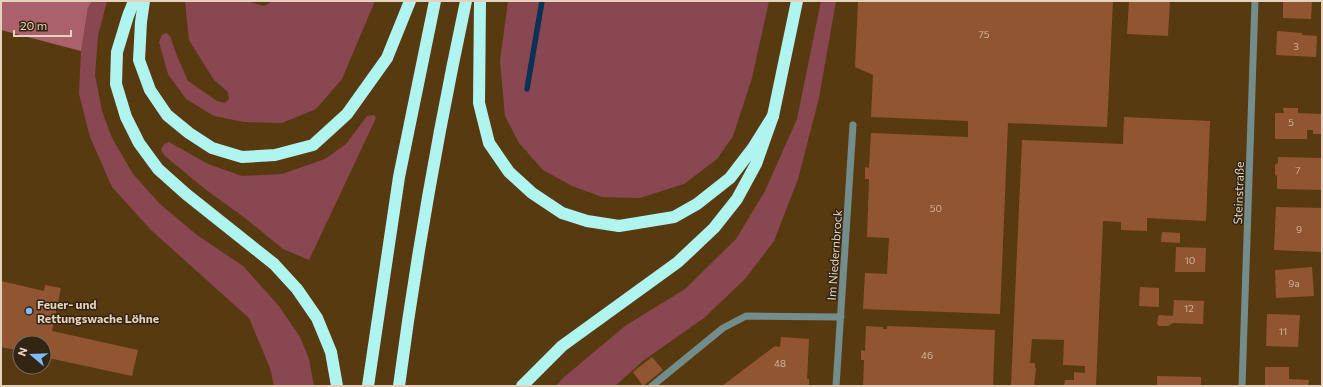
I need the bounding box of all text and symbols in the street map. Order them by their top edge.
scale bar [14,12,71,38]
text: 20 m [20,18,47,32]
house number: 75 [979,28,990,40]
house number: 3 [1293,40,1299,52]
house number: 5 [1288,116,1294,128]
street label: Steinstraße [1230,161,1246,225]
house number: 7 [1295,164,1301,176]
house number: 50 [930,202,942,214]
street label: Im Niedernbrock [824,209,844,301]
house number: 9 [1296,223,1302,235]
house number: 10 [1185,254,1195,266]
house number: 9a [1288,277,1300,289]
place label: Feuer- und Rettungswache Löhne [37,297,159,325]
house number: 12 [1184,302,1194,314]
marker: Feuer- und Rettungswache Löhne [24,306,34,316]
house number: 11 [1279,325,1287,337]
north arrow [12,335,52,375]
text: N [15,346,30,358]
house number: 46 [921,349,933,361]
house number: 48 [774,357,786,369]

